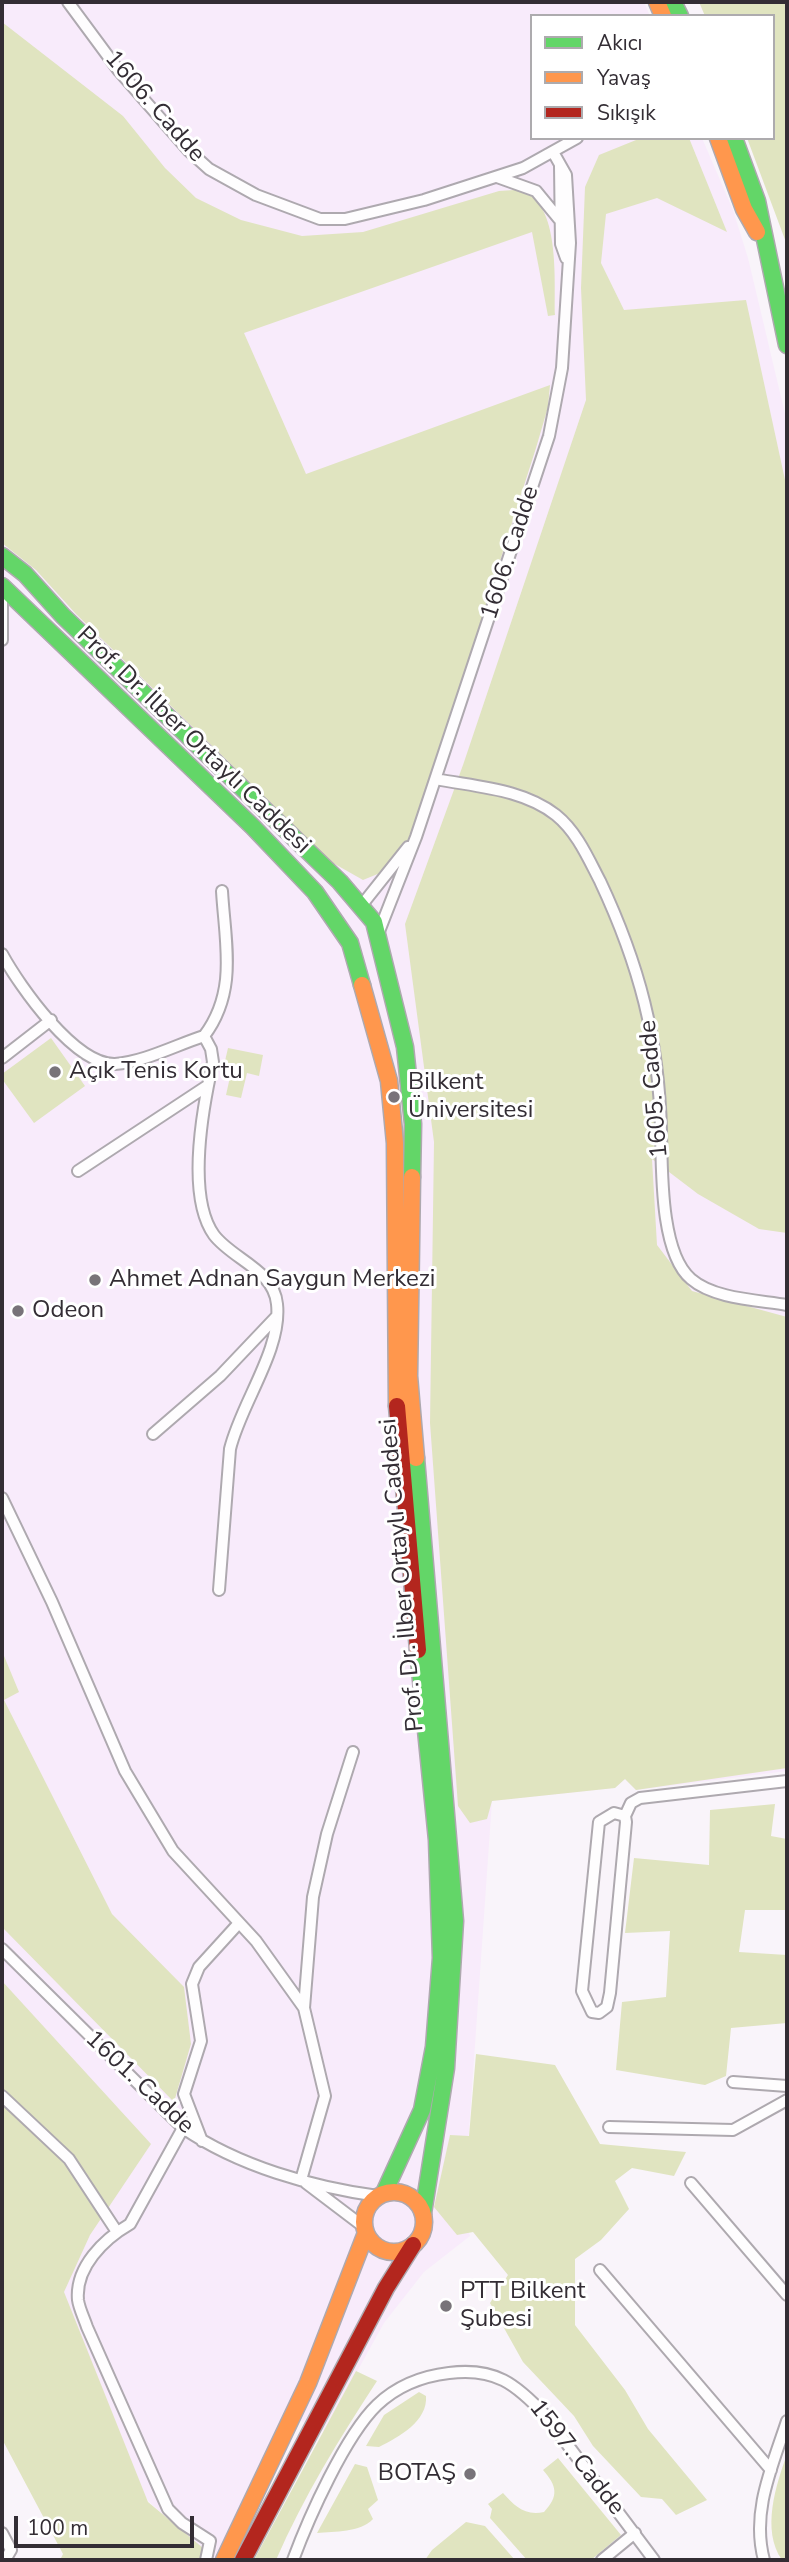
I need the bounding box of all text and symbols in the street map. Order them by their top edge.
legend [530,14,775,140]
text: Akıcı [597,29,642,57]
street label: 1606. Cadde [98,45,210,169]
text: Yavaş [597,64,651,92]
text: Sıkışık [597,99,656,127]
street label: 1606. Cadde [476,483,546,623]
street label: Prof. Dr. İlber Ortaylı Caddesi [70,622,316,860]
street label: 1605. Cadde [635,1019,675,1159]
place label: Açık Tenis Kortu [69,1058,243,1086]
marker: Açık Tenis Kortu [47,1064,63,1080]
place label: Bilkent Üniversitesi [408,1069,533,1125]
marker: Bilkent Üniversitesi [386,1089,402,1105]
place label: Ahmet Adnan Saygun Merkezi [109,1266,435,1294]
marker: Ahmet Adnan Saygun Merkezi [87,1272,103,1288]
place label: Odeon [32,1297,104,1325]
marker: Odeon [10,1303,26,1319]
street label: Prof. Dr. İlber Ortaylı Caddesi [375,1417,431,1733]
street label: 1601. Cadde [79,2025,199,2141]
place label: PTT Bilkent Şubesi [460,2278,585,2334]
marker: PTT Bilkent Şubesi [438,2298,454,2314]
street label: 1597. Cadde [522,2395,630,2521]
place label: BOTAŞ [378,2460,456,2488]
marker: BOTAŞ [462,2466,478,2482]
scale bar [18,2502,198,2546]
text: 100 m [27,2514,88,2542]

